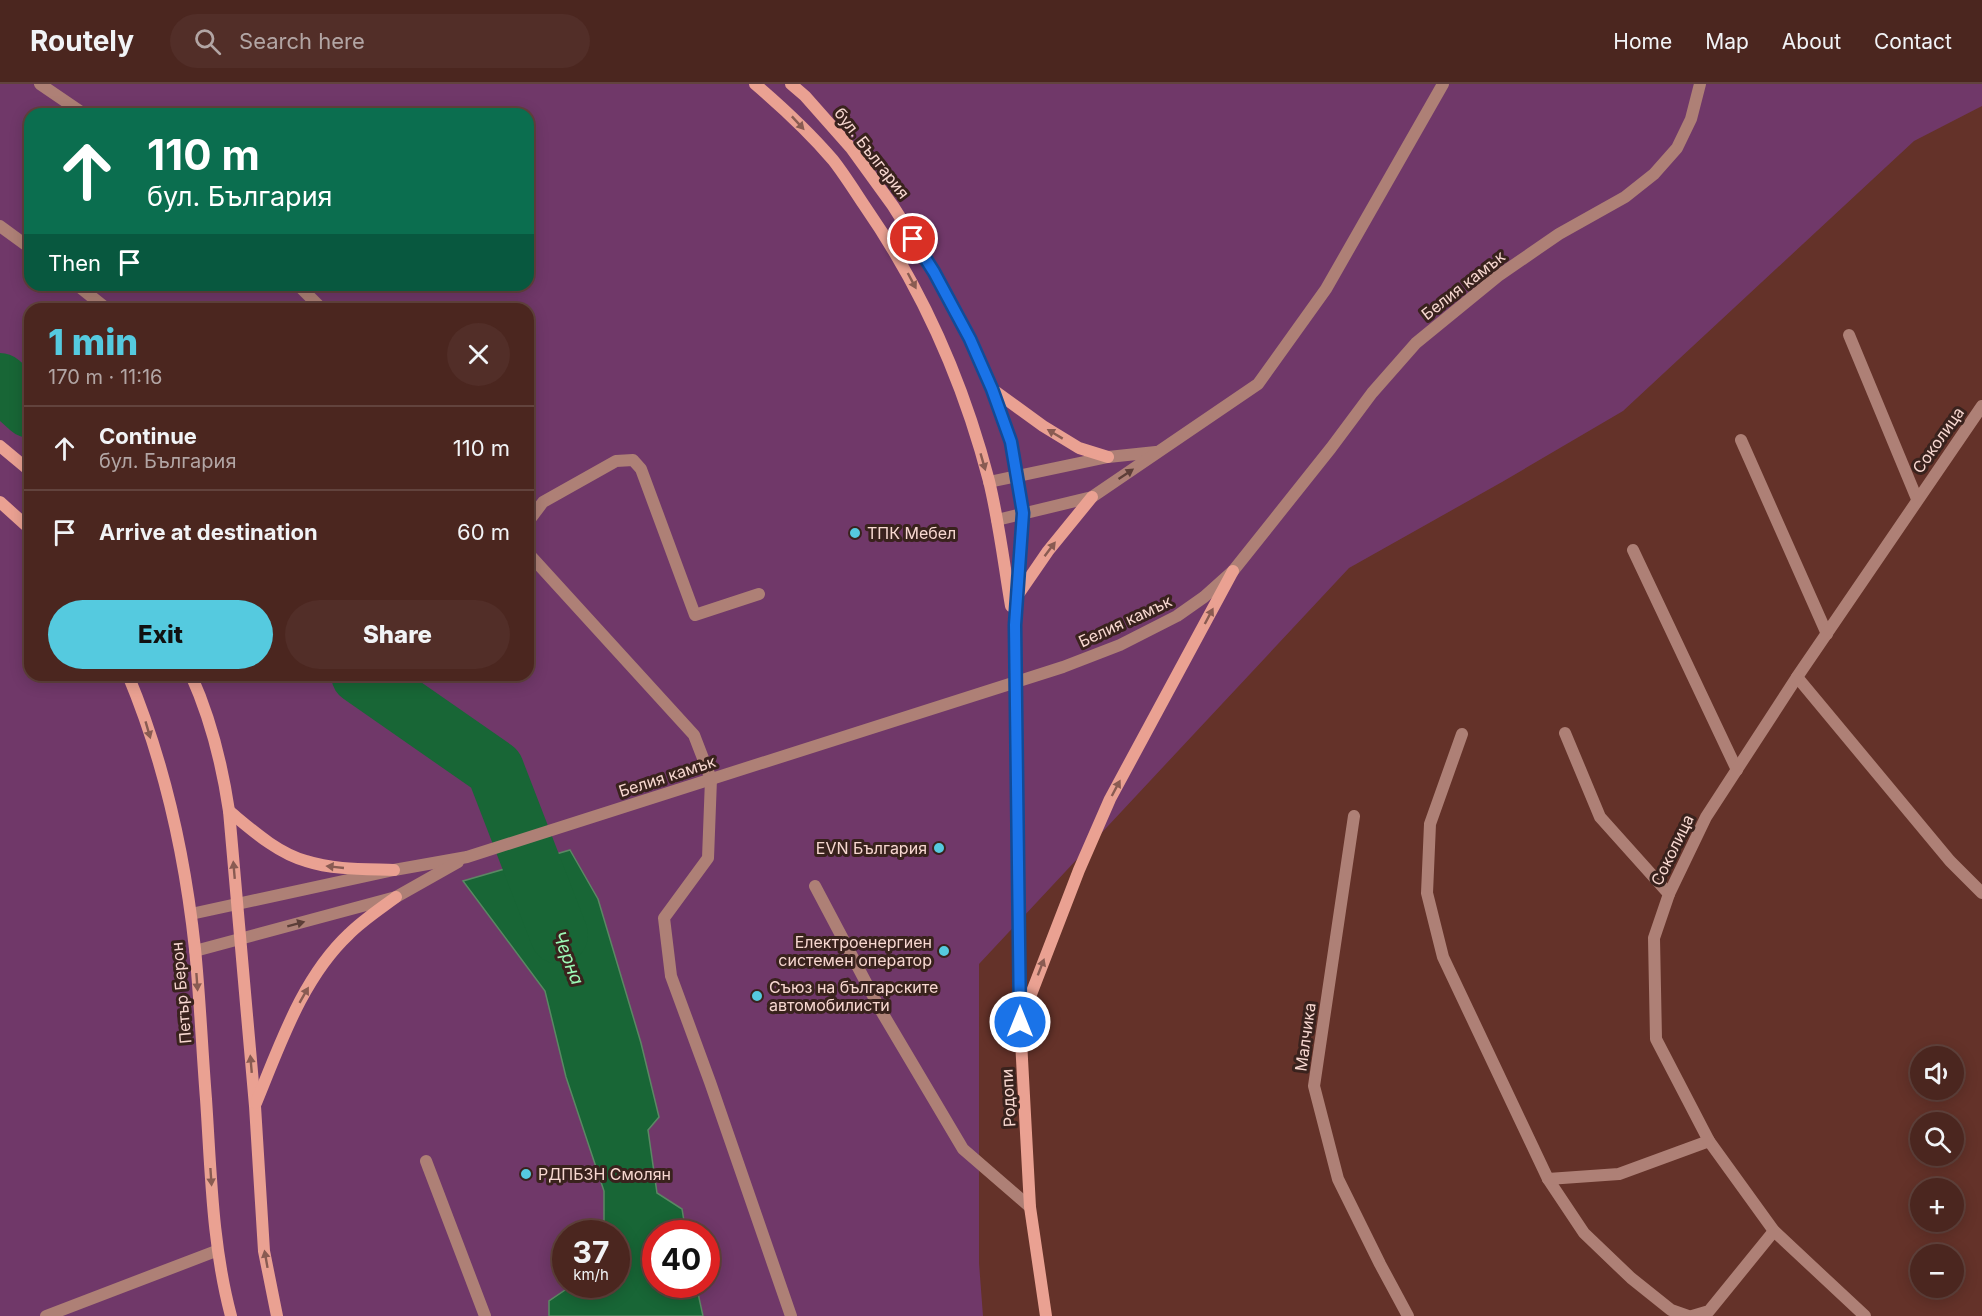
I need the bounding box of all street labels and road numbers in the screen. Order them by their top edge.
street label: бул. България [830,104,914,202]
street label: Белия камък [1417,246,1509,324]
street label: Соколица [1908,403,1968,477]
street label: Белия камък [1075,591,1175,651]
street label: Белия камък [616,751,718,801]
street label: Соколица [1646,811,1698,889]
street label: Петър Берон [167,941,195,1045]
street label: Малчика [1290,1001,1320,1073]
street label: Родопи [996,1068,1020,1128]

